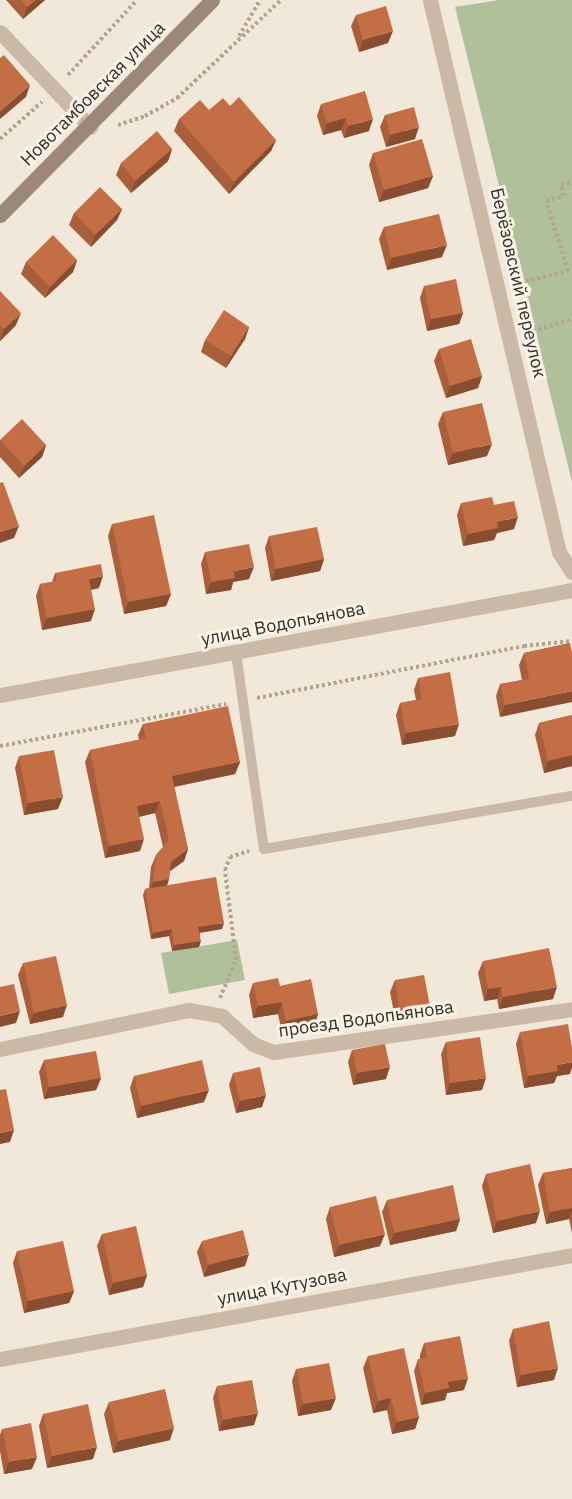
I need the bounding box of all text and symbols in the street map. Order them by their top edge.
street label: Новотамбовская улица [16,17,170,171]
street label: Берёзовский переулок [486,186,550,380]
street label: улица Водопьянова [199,598,367,650]
street label: проезд Водопьянова [277,996,455,1042]
street label: улица Кутузова [216,1264,348,1310]

